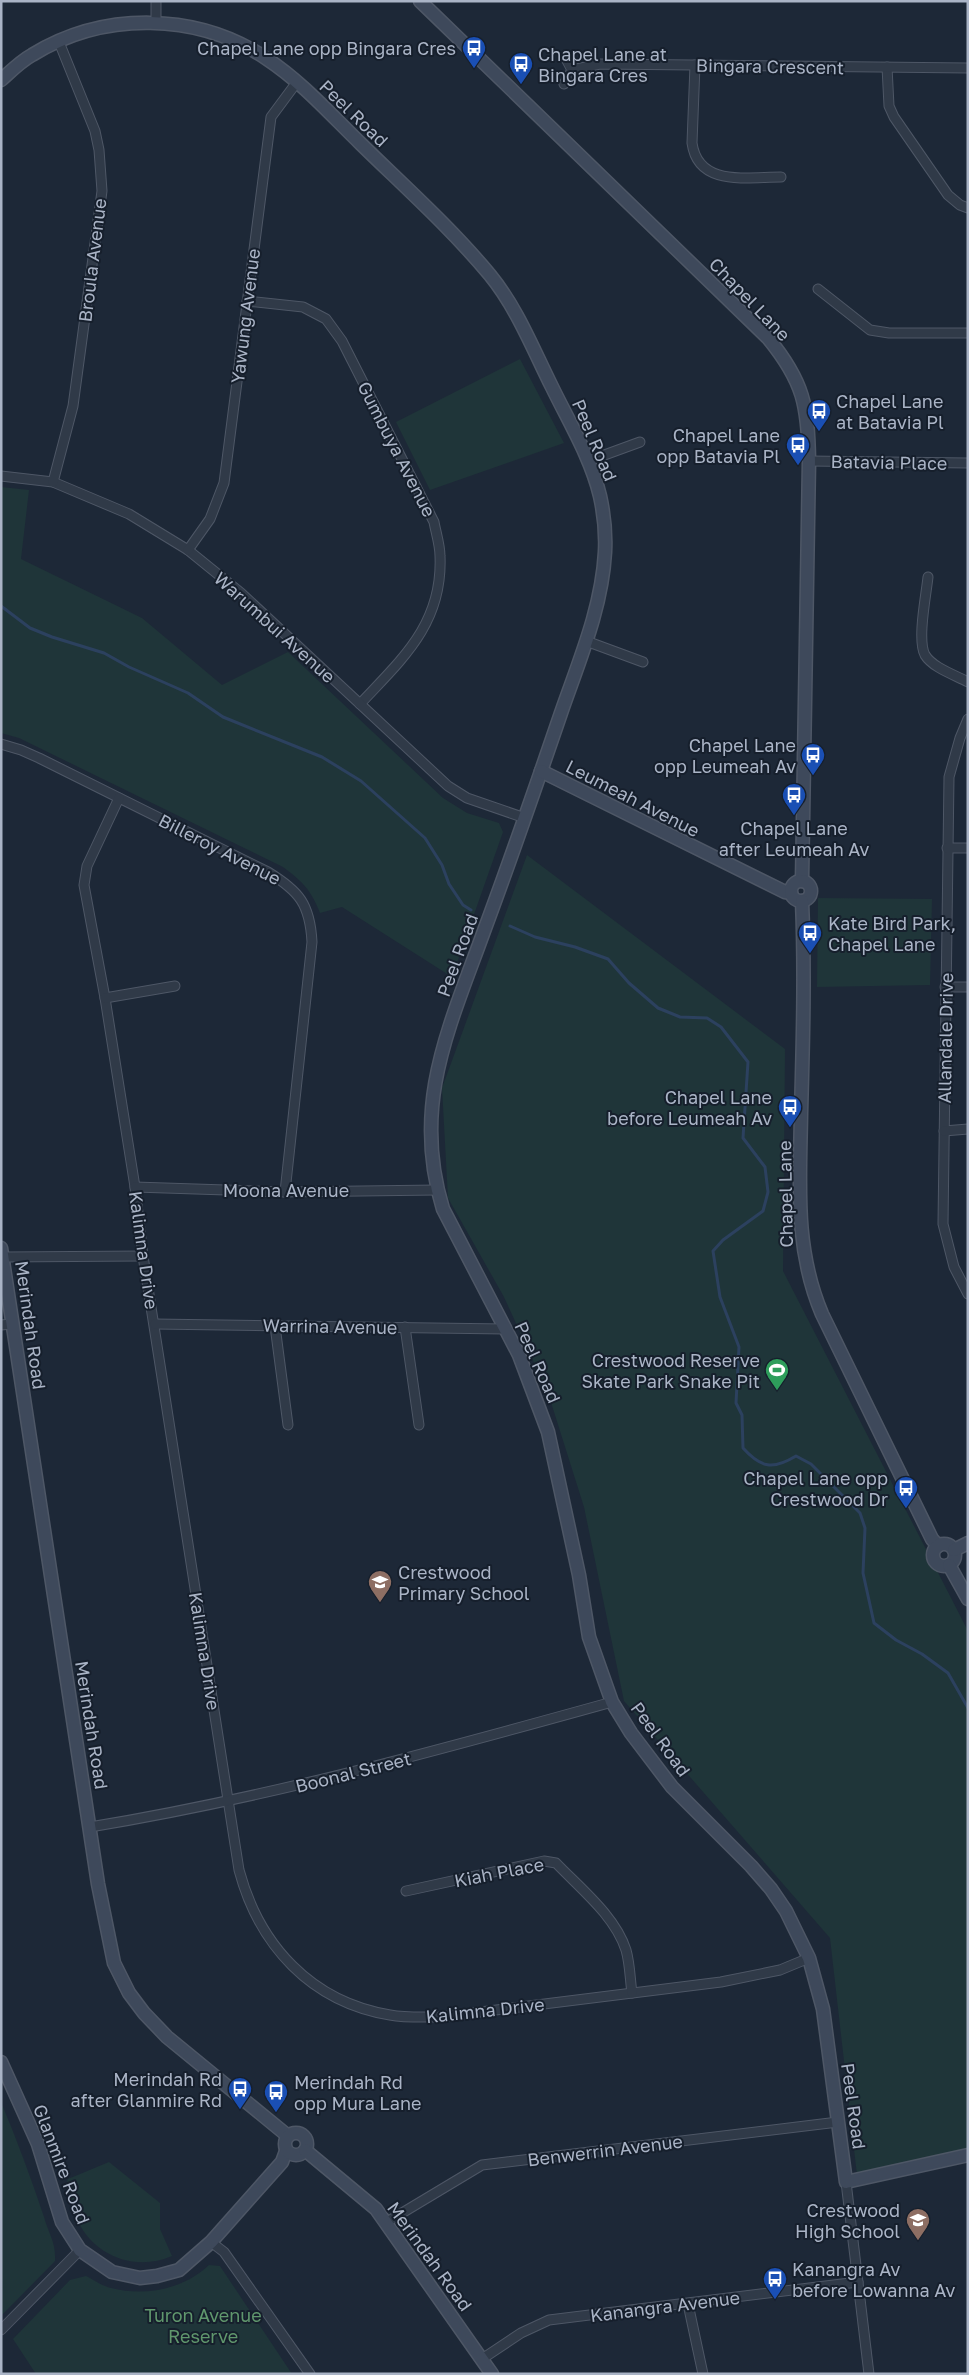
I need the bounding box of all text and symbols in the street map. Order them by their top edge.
bus stop icon: Chapel Lane opp Bingara Cres [461,35,487,69]
place label: Chapel Lane opp Bingara Cres [197,37,456,59]
place label: Chapel Lane at Bingara Cres [538,43,667,86]
bus stop icon: Chapel Lane at Bingara Cres [508,51,534,85]
street label: Bingara Crescent [696,54,844,78]
street label: Peel Road [315,75,393,151]
street label: Broula Avenue [73,197,111,323]
street label: Yawung Avenue [226,247,264,385]
street label: Chapel Lane [705,253,795,345]
street label: Gumbuya Avenue [353,378,441,520]
place label: Chapel Lane at Batavia Pl [836,390,944,433]
street label: Peel Road [568,396,622,484]
bus stop icon: Chapel Lane at Batavia Pl [806,398,832,432]
place label: Chapel Lane opp Batavia Pl [656,424,780,467]
bus stop icon: Chapel Lane opp Batavia Pl [785,432,811,466]
street label: Batavia Place [831,450,947,474]
street label: Warumbui Avenue [210,567,340,687]
place label: Chapel Lane opp Leumeah Av [654,734,796,777]
bus stop icon: Chapel Lane opp Leumeah Av [800,742,826,776]
street label: Leumeah Avenue [562,755,704,841]
bus stop icon: Chapel Lane after Leumeah Av [781,782,807,816]
street label: Billeroy Avenue [155,809,285,889]
place label: Chapel Lane after Leumeah Av [719,817,869,860]
street label: Peel Road [432,910,482,1000]
place label: Kate Bird Park, Chapel Lane [828,912,956,955]
bus stop icon: Kate Bird Park, Chapel Lane [797,920,823,954]
street label: Allandale Drive [933,972,957,1104]
place label: Chapel Lane before Leumeah Av [607,1086,772,1129]
bus stop icon: Chapel Lane before Leumeah Av [777,1094,803,1128]
street label: Chapel Lane [773,1140,797,1248]
street label: Moona Avenue [223,1179,349,1201]
street label: Kalimna Drive [125,1189,163,1311]
street label: Merindah Road [11,1259,51,1391]
street label: Warrina Avenue [262,1314,398,1338]
street label: Peel Road [510,1318,566,1406]
place label: Crestwood Reserve Skate Park Snake Pit [582,1349,760,1392]
sports icon: Crestwood Reserve Skate Park Snake Pit [764,1357,790,1391]
place label: Chapel Lane opp Crestwood Dr [743,1467,888,1510]
bus stop icon: Chapel Lane opp Crestwood Dr [893,1475,919,1509]
place label: Crestwood Primary School [398,1561,530,1604]
school or university icon: Crestwood Primary School [367,1569,393,1603]
street label: Kalimna Drive [185,1590,225,1712]
street label: Merindah Road [71,1659,113,1791]
street label: Peel Road [627,1697,695,1781]
street label: Boonal Street [293,1747,413,1797]
street label: Kiah Place [452,1853,546,1891]
street label: Kalimna Drive [425,1993,545,2027]
street label: Peel Road [837,2061,871,2151]
place label: Merindah Rd after Glanmire Rd [71,2068,222,2111]
place label: Merindah Rd opp Mura Lane [294,2071,421,2114]
bus stop icon: Merindah Rd after Glanmire Rd [227,2076,253,2110]
bus stop icon: Merindah Rd opp Mura Lane [263,2079,289,2113]
street label: Glanmire Road [29,2101,95,2227]
street label: Benwerrin Avenue [526,2130,684,2170]
street label: Merindah Road [383,2197,477,2315]
place label: Crestwood High School [795,2199,900,2242]
school or university icon: Crestwood High School [905,2207,931,2241]
place label: Kanangra Av before Lowanna Av [792,2258,955,2301]
bus stop icon: Kanangra Av before Lowanna Av [762,2266,788,2300]
street label: Kanangra Avenue [589,2286,741,2326]
park label: Turon Avenue Reserve [144,2304,262,2347]

